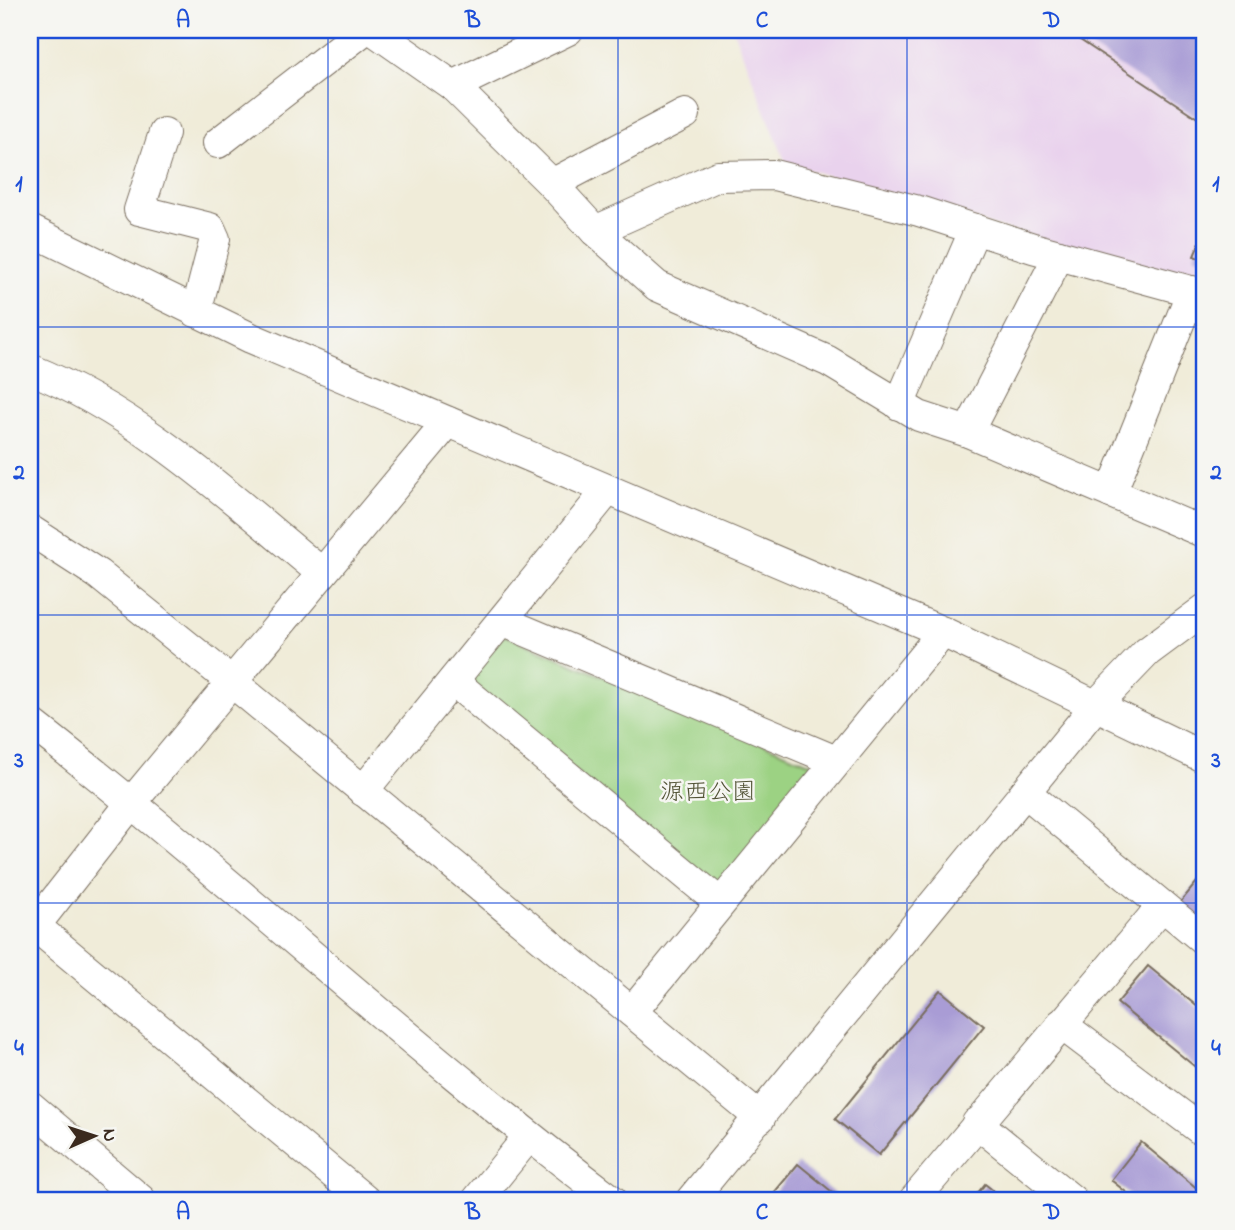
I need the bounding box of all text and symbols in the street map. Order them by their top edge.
text: A [176,5,190,38]
text: B [464,5,481,38]
text: C [756,5,769,38]
text: D [1043,5,1060,38]
text: 1 [15,169,23,202]
text: 1 [1212,169,1220,202]
text: 2 [12,457,25,490]
text: 2 [1209,457,1222,490]
text: 3 [13,745,24,778]
text: 3 [1210,745,1221,778]
park label: 源西公園 [660,776,756,811]
text: 4 [14,1033,24,1066]
text: 4 [1211,1033,1221,1066]
north arrow [60,1100,130,1170]
text: N [95,1128,122,1143]
text: A [176,1197,190,1230]
text: B [464,1197,481,1230]
text: C [756,1197,769,1230]
text: D [1043,1197,1060,1230]

